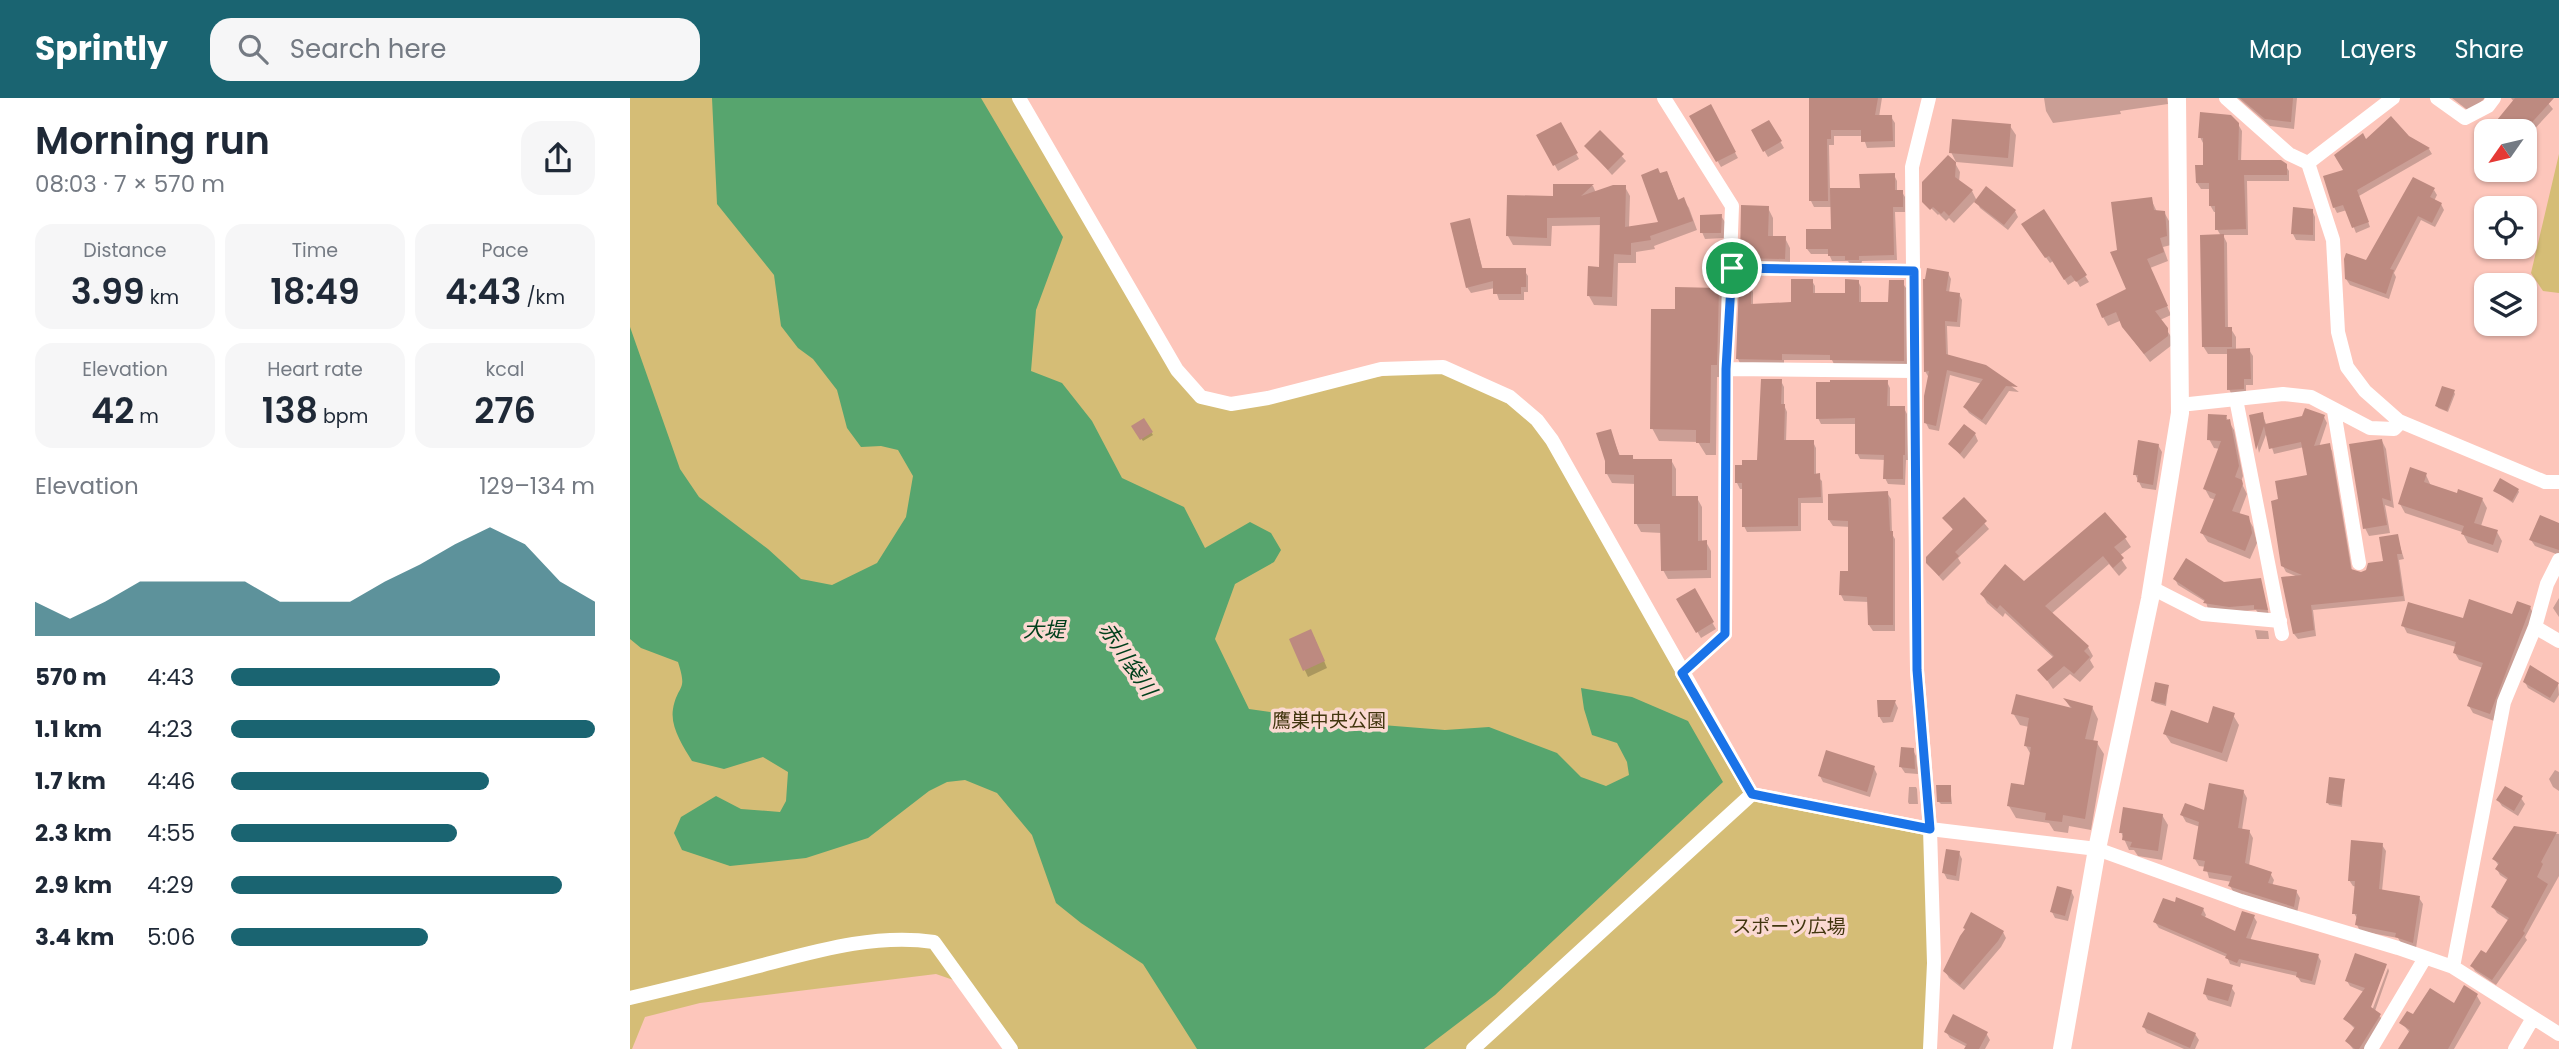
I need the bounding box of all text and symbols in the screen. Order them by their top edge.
search box [210,18,700,81]
text: Sprintly [35,25,168,72]
icon: search [234,30,272,68]
text: Search here [290,31,446,67]
text: Map [2249,33,2302,66]
text: Layers [2340,33,2416,66]
text: Share [2454,33,2524,66]
text: Morning run [35,114,270,167]
north arrow [2474,119,2538,182]
map controls [2474,119,2537,336]
button: share [521,121,595,195]
text: 08:03 · 7 × 570 m [35,168,225,200]
button: locate [2474,196,2537,259]
text: Distance [83,237,167,264]
text: Time [292,237,338,264]
text: Pace [481,237,529,264]
pin [1702,238,1762,298]
icon: arrive [1713,249,1751,287]
text: 3.99 [71,267,145,316]
text: 18:49 [270,267,360,316]
text: 4:43 [445,267,521,316]
button: layers [2474,273,2537,336]
text: km [145,284,179,311]
text: /km [521,284,565,311]
text: Elevation [82,356,168,383]
text: Heart rate [267,356,363,383]
text: kcal [486,356,524,383]
text: 42 [91,386,134,435]
text: 138 [262,386,318,435]
text: 276 [474,386,536,435]
text: m [134,403,159,430]
text: bpm [318,403,368,430]
text: Elevation [35,470,139,502]
text: 129–134 m [479,470,595,502]
water label: 大堤 [1023,615,1067,644]
water label: 赤川袋川 [1092,616,1165,704]
text: 570 m [35,661,106,693]
text: 4:43 [147,661,194,693]
park label: 鷹巣中央公園 [1272,707,1386,734]
text: 1.1 km [35,713,102,745]
text: 4:23 [147,713,193,745]
text: 1.7 km [35,765,106,797]
text: 4:46 [147,765,195,797]
text: 2.3 km [35,817,112,849]
text: 4:55 [147,817,195,849]
text: 2.9 km [35,869,112,901]
text: 4:29 [147,869,194,901]
park label: スポーツ広場 [1732,913,1846,940]
text: 3.4 km [35,921,114,953]
text: 5:06 [147,921,195,953]

